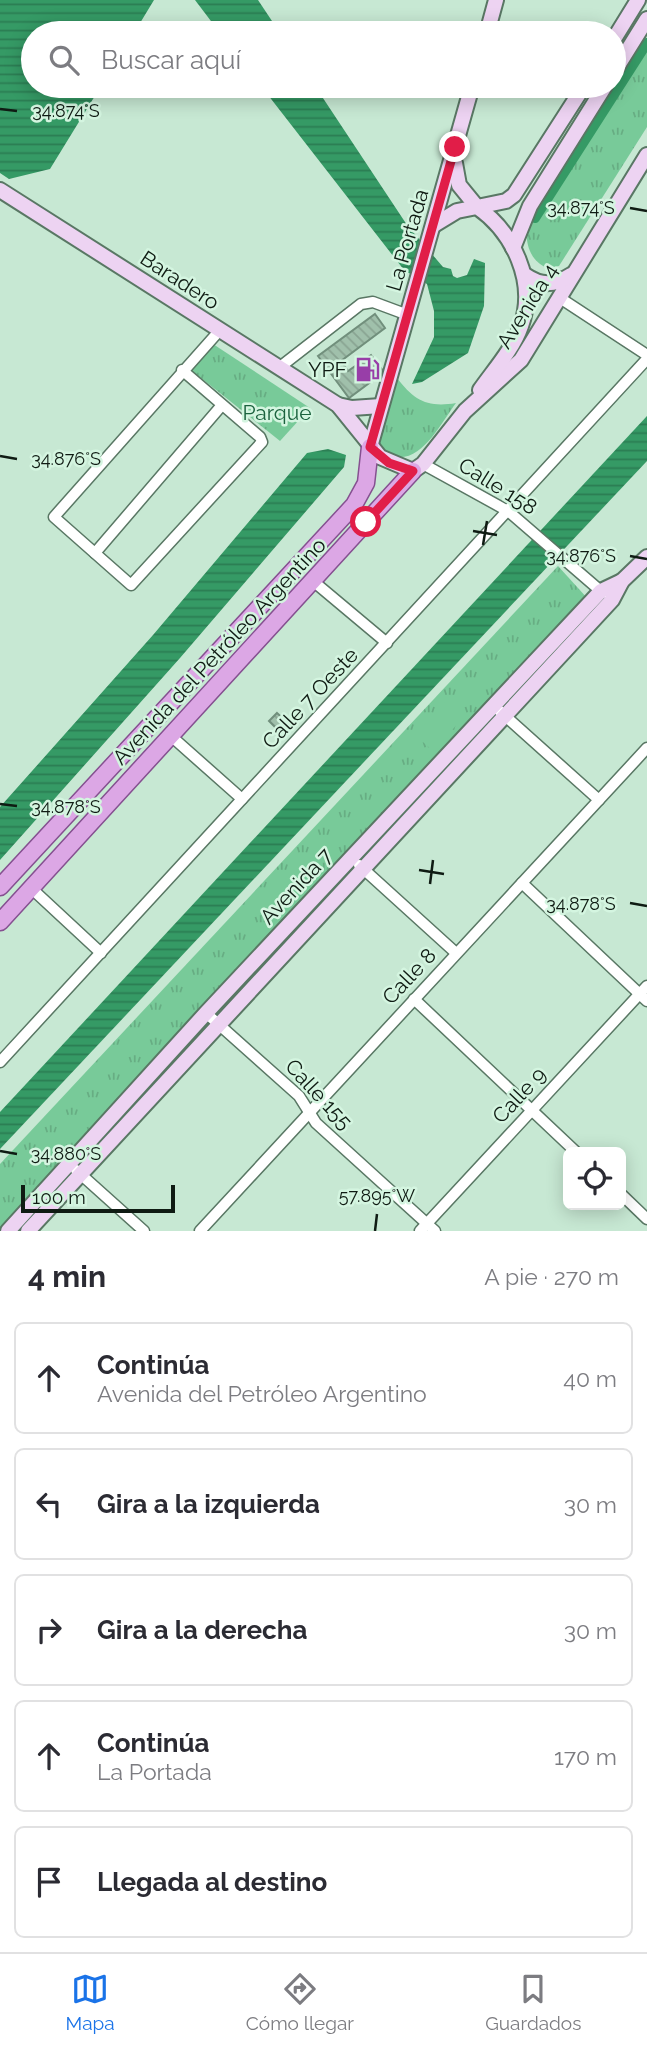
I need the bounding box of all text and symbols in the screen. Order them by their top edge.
search box [21,21,626,98]
icon: search [45,41,83,79]
text: Buscar aquí [101,45,241,75]
text: 34.874°S [32,100,100,121]
route end [439,131,470,162]
street label: La Portada [381,186,433,294]
text: 34.874°S [547,197,615,218]
street label: Baradero [136,245,224,315]
street label: Avenida 4 [491,259,563,353]
fuel station icon: YPF [353,355,381,383]
place label: YPF [308,357,347,382]
park label: Parque [242,400,312,425]
text: 34.876°S [31,448,101,469]
street label: Calle 158 [454,452,542,520]
route start [350,506,381,537]
street label: Avenida del Petróleo Argentino [107,532,331,770]
text: 34.876°S [546,545,616,566]
street label: Calle 7 Oeste [257,642,363,754]
text: 34.878°S [31,796,101,817]
street label: Avenida 7 [255,842,338,929]
text: 34.878°S [546,893,616,914]
street label: Calle 8 [377,943,441,1009]
street label: Calle 155 [280,1054,358,1134]
street label: Calle 9 [487,1062,551,1128]
text: 34.880°S [31,1143,101,1164]
map controls [563,1147,626,1210]
button: locate [563,1147,626,1210]
scale bar [21,1182,175,1214]
text: 57.895°W [339,1185,415,1206]
text: 100 m [32,1186,86,1208]
text: 4 min [28,1259,106,1294]
text: A pie · 270 m [484,1263,619,1290]
text: Continúa [97,1350,209,1380]
icon: ahead [30,1359,68,1397]
text: 40 m [563,1365,617,1392]
text: Avenida del Petróleo Argentino [97,1380,427,1407]
icon: left [30,1485,68,1523]
text: Gira a la izquierda [97,1489,320,1519]
text: 30 m [564,1491,617,1518]
icon: right [30,1611,68,1649]
text: Gira a la derecha [97,1615,307,1645]
text: 30 m [564,1617,617,1644]
text: Continúa [97,1728,209,1758]
icon: ahead [30,1737,68,1775]
text: 170 m [554,1743,617,1770]
text: La Portada [97,1758,212,1785]
icon: arrive [30,1863,68,1901]
text: Llegada al destino [97,1867,327,1897]
tab: Mapa [66,1970,115,2034]
tab: Cómo llegar [246,1970,354,2034]
tab: Guardados [485,1970,581,2034]

